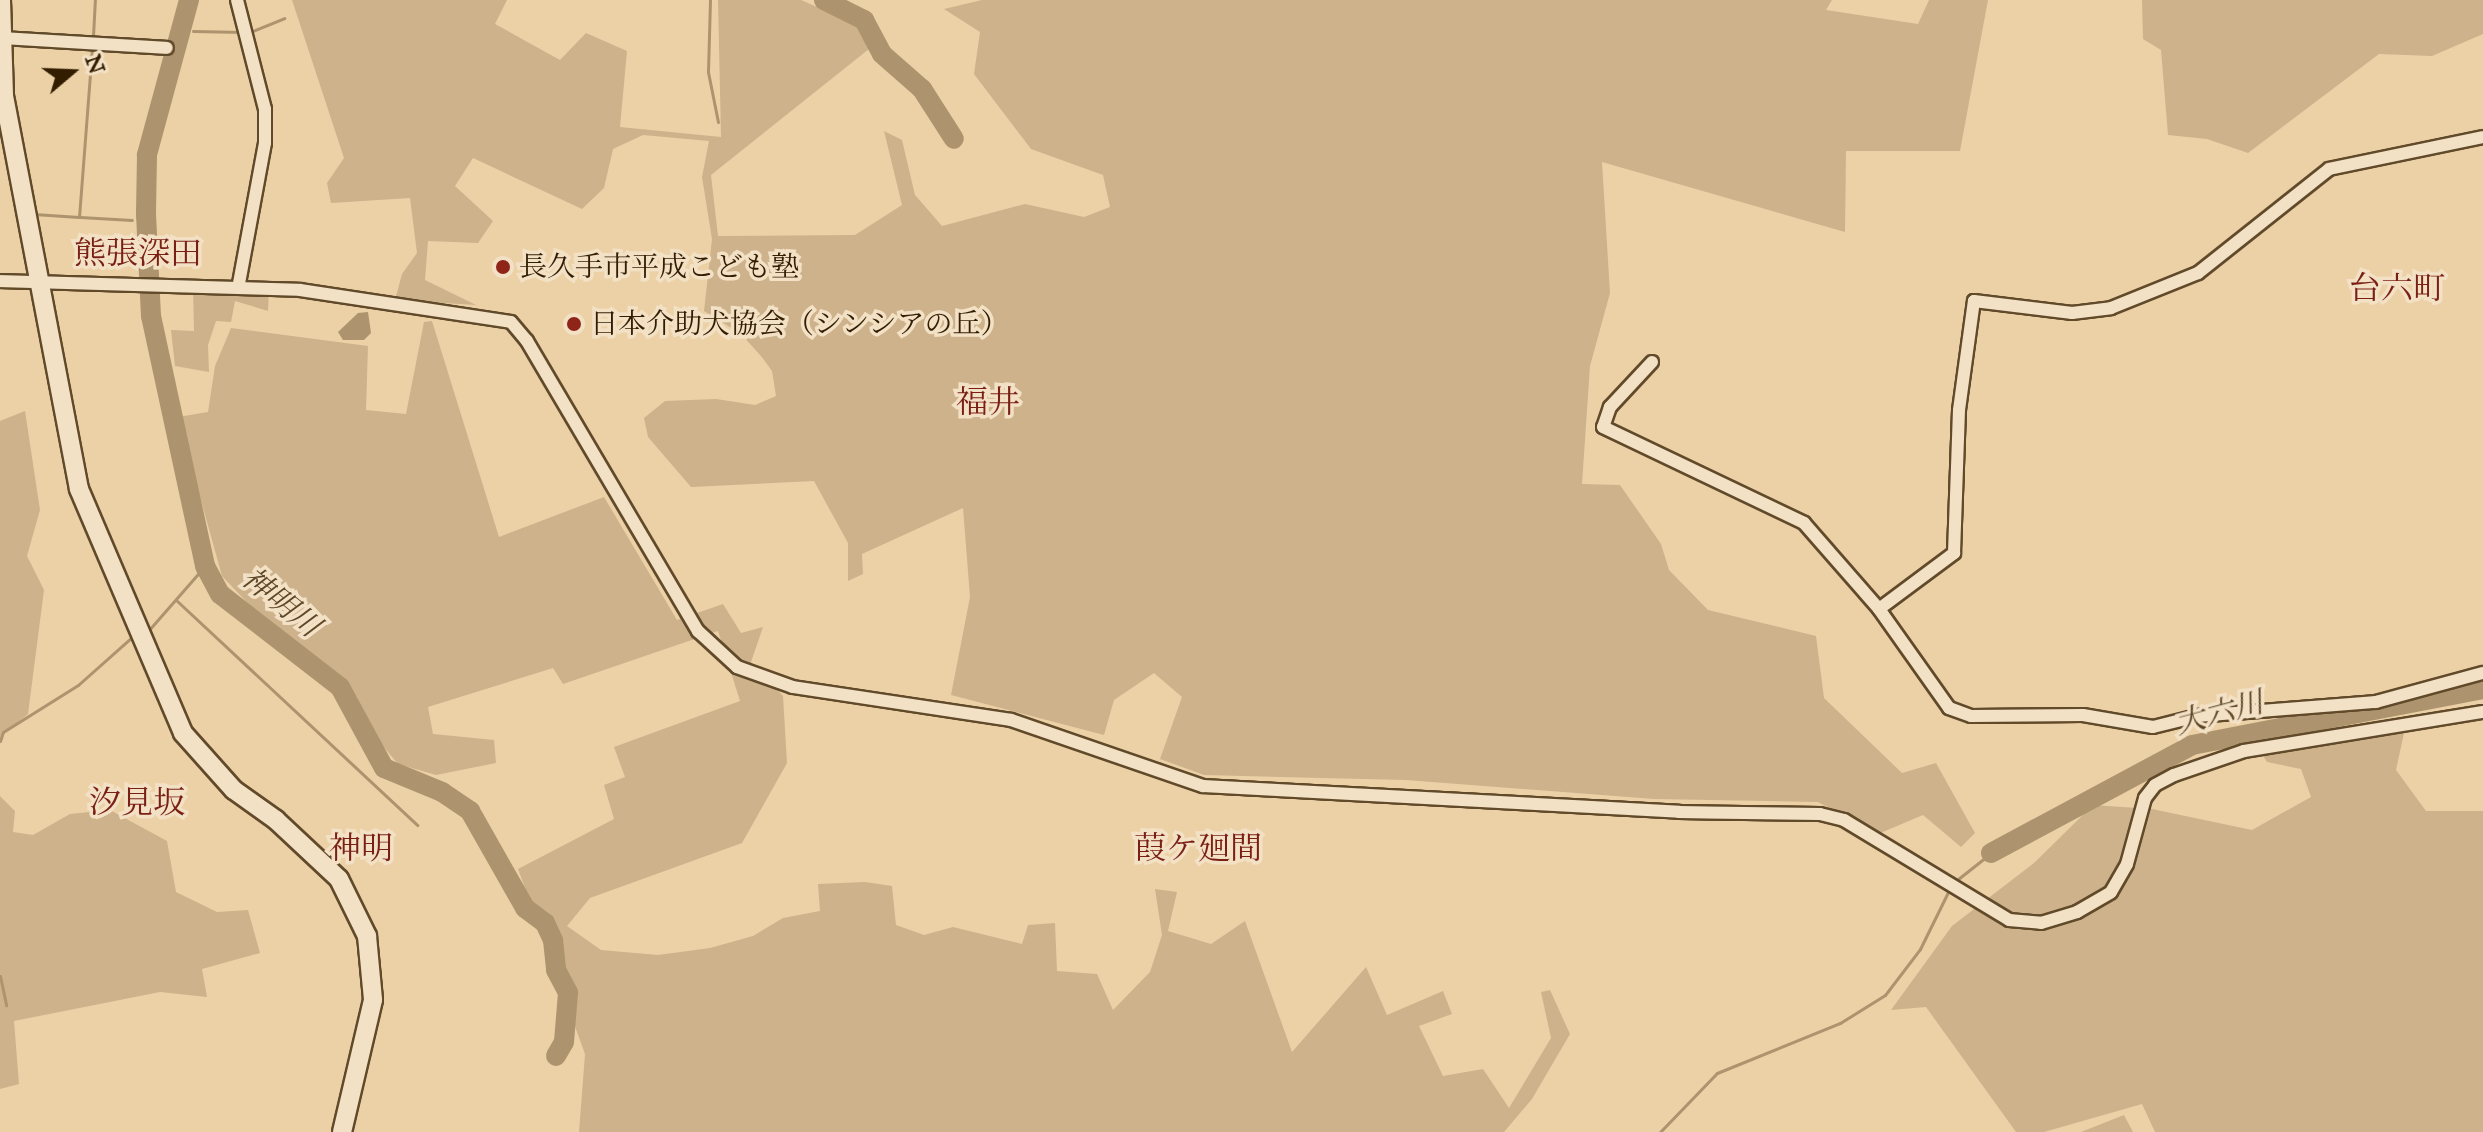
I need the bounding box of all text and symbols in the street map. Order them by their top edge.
north arrow [32,32,112,112]
text: N [79,51,111,77]
district label: 熊張深田 [74,235,202,273]
place label: 長久手市平成こども塾 [519,250,799,284]
marker: 長久手市平成こども塾 [494,258,512,276]
district label: 台六町 [2349,270,2445,308]
place label: 日本介助犬協会（シンシアの丘） [590,307,1010,341]
marker: 日本介助犬協会（シンシアの丘） [565,315,583,333]
district label: 福井 [956,384,1020,422]
water label: 神明川 [235,560,327,644]
water label: 大六川 [2171,684,2267,742]
district label: 汐見坂 [89,784,185,822]
district label: 神明 [329,830,393,868]
district label: 葭ケ廻間 [1134,830,1262,868]

